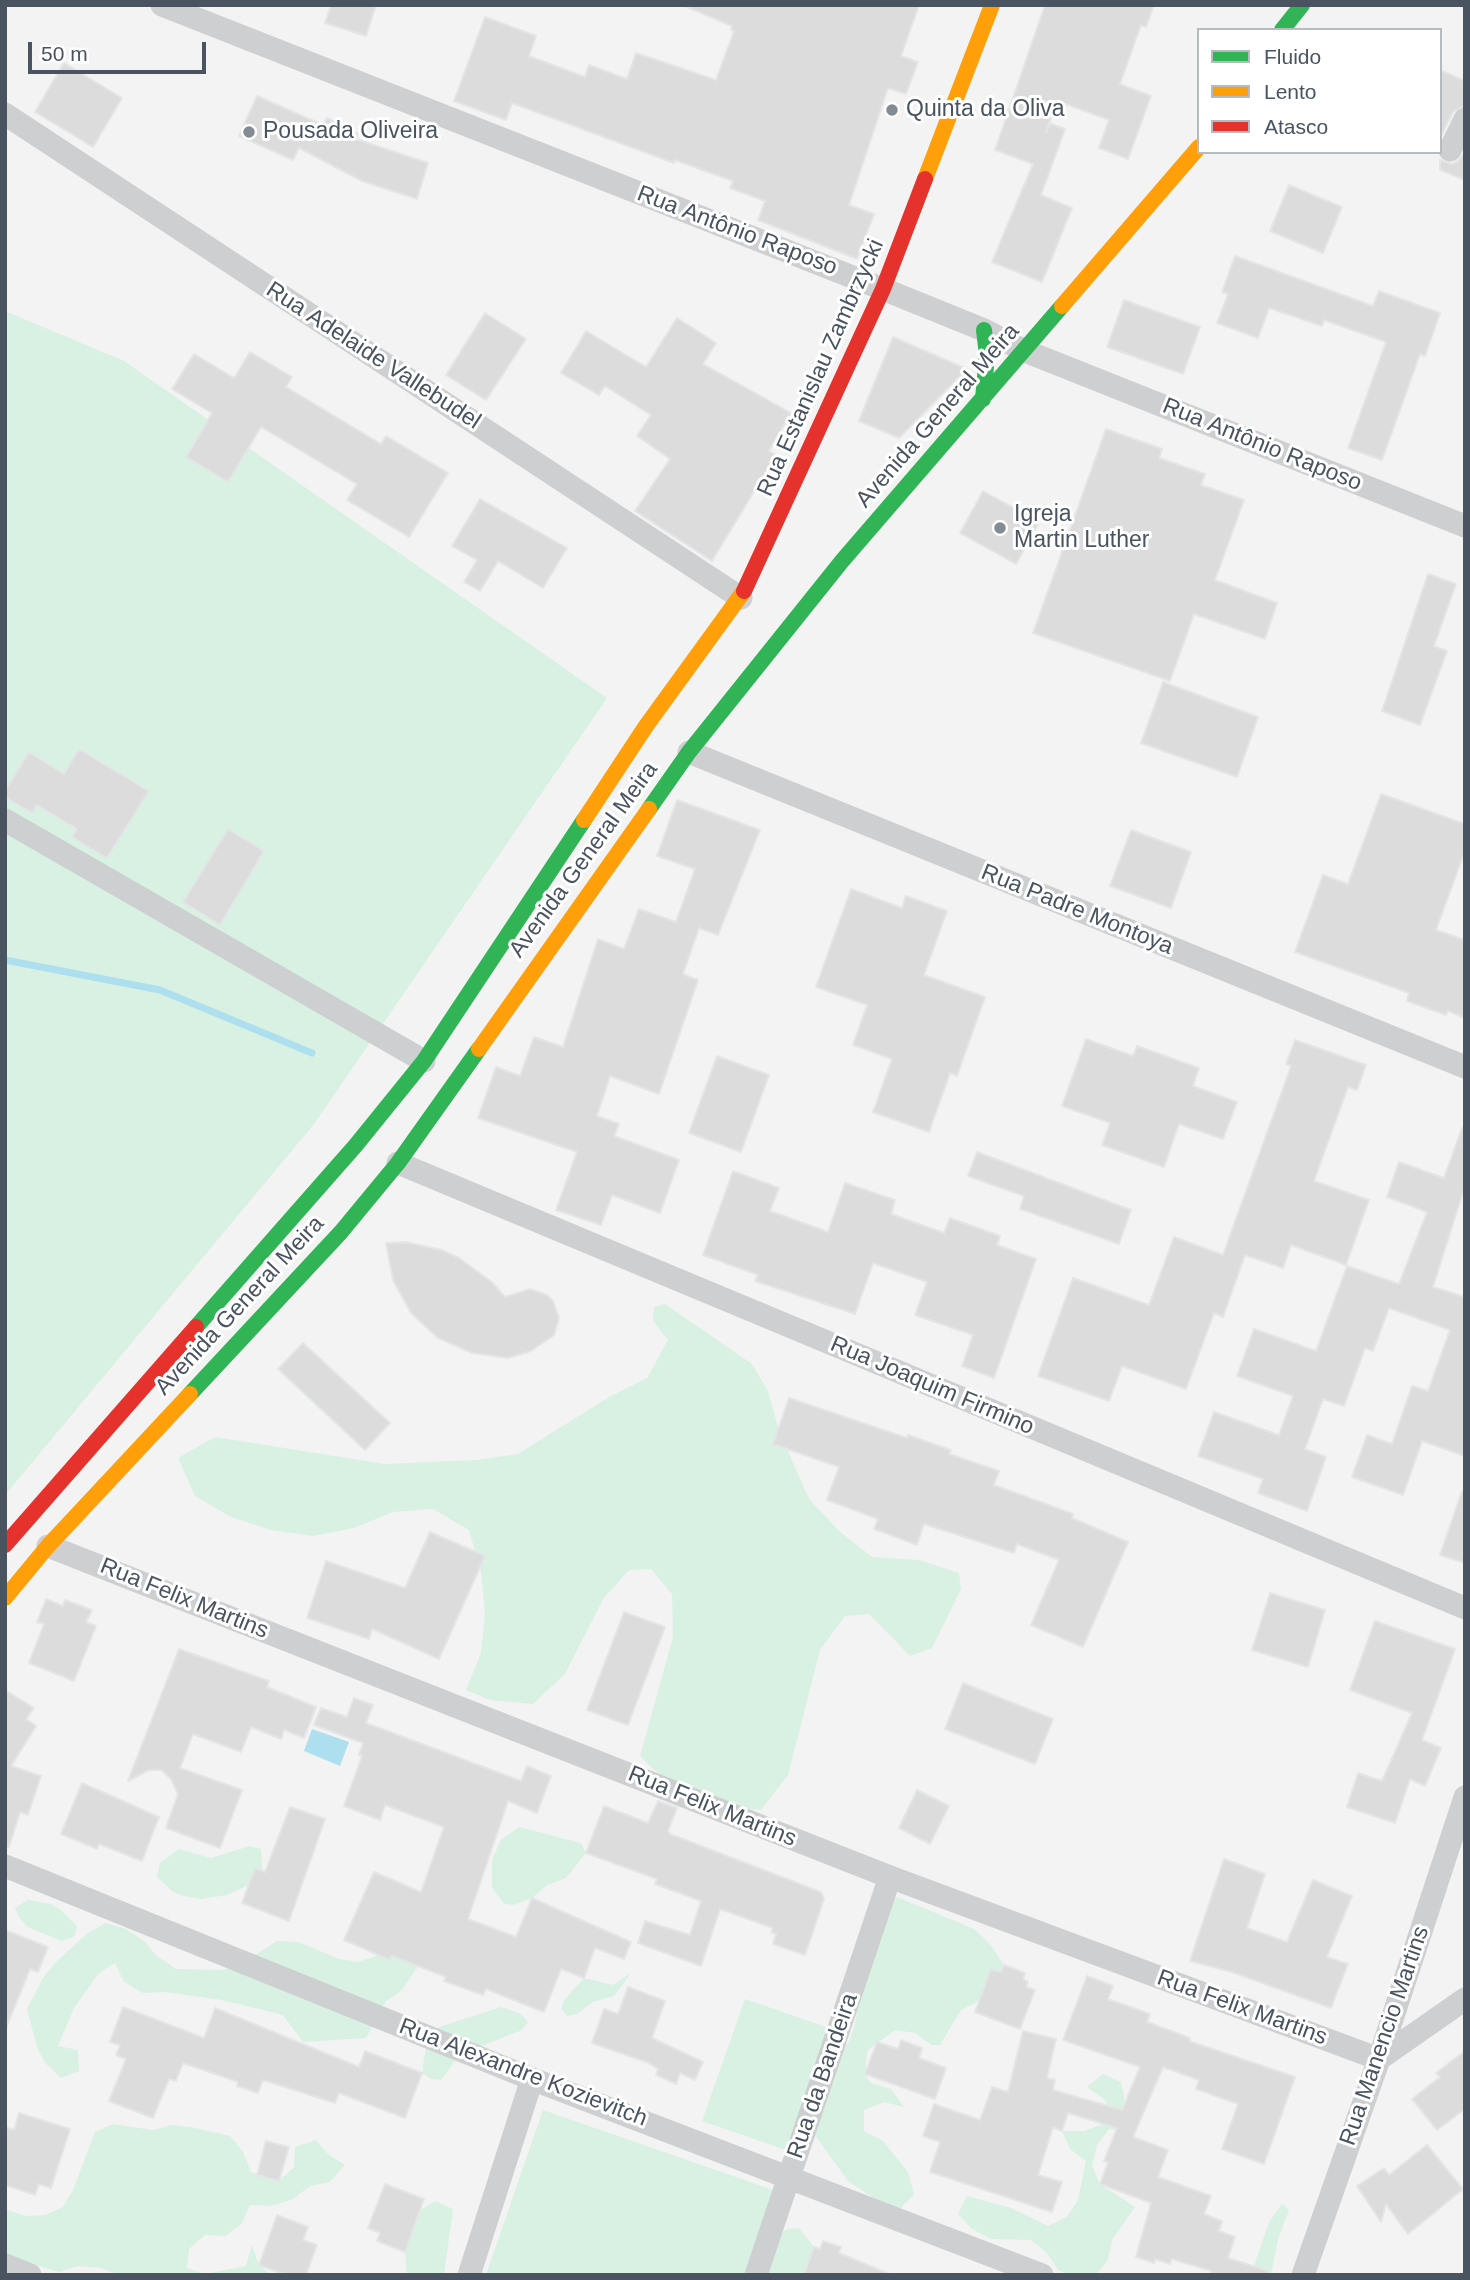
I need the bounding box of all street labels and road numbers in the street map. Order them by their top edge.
street label: Rua Antônio Raposo [633,180,841,282]
street label: Rua Estanislau Zambrzycki [752,235,890,501]
street label: Rua Adelaide Vallebudel [261,276,485,436]
street label: Avenida General Meira [851,318,1025,514]
street label: Rua Antônio Raposo [1158,392,1366,498]
street label: Avenida General Meira [504,757,664,963]
street label: Rua Padre Montoya [977,859,1177,961]
street label: Avenida General Meira [150,1211,330,1401]
street label: Rua Joaquim Firmino [826,1331,1038,1441]
street label: Rua Felix Martins [96,1553,272,1645]
street label: Rua Felix Martins [624,1761,800,1853]
street label: Rua Manencio Martins [1334,1923,1436,2149]
street label: Rua Felix Martins [1153,1964,1331,2052]
street label: Rua da Bandeira [782,1990,864,2162]
street label: Rua Alexandre Kozievitch [395,2013,651,2133]

